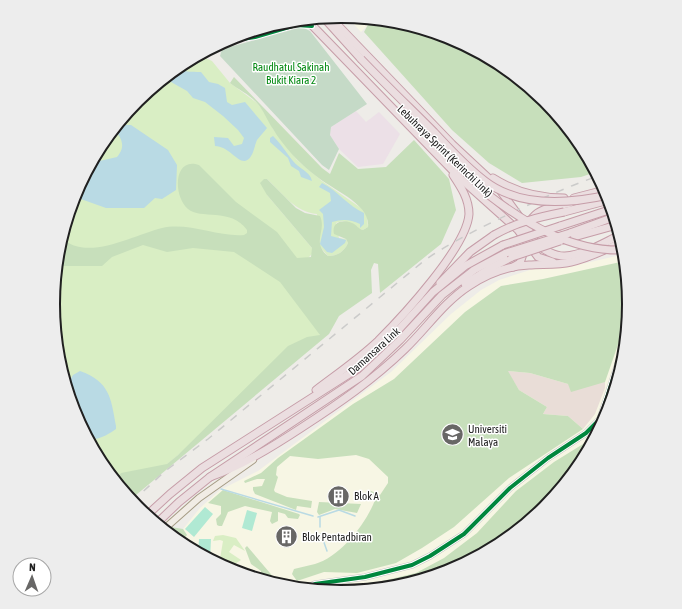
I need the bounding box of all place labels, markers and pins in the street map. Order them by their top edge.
school or university icon: Universiti Malaya [439,422,465,448]
place label: Universiti Malaya [468,423,507,448]
building icon: Blok A [325,483,351,509]
place label: Blok A [354,490,380,502]
building icon: Blok Pentadbiran [273,524,299,550]
place label: Blok Pentadbiran [302,531,372,543]

